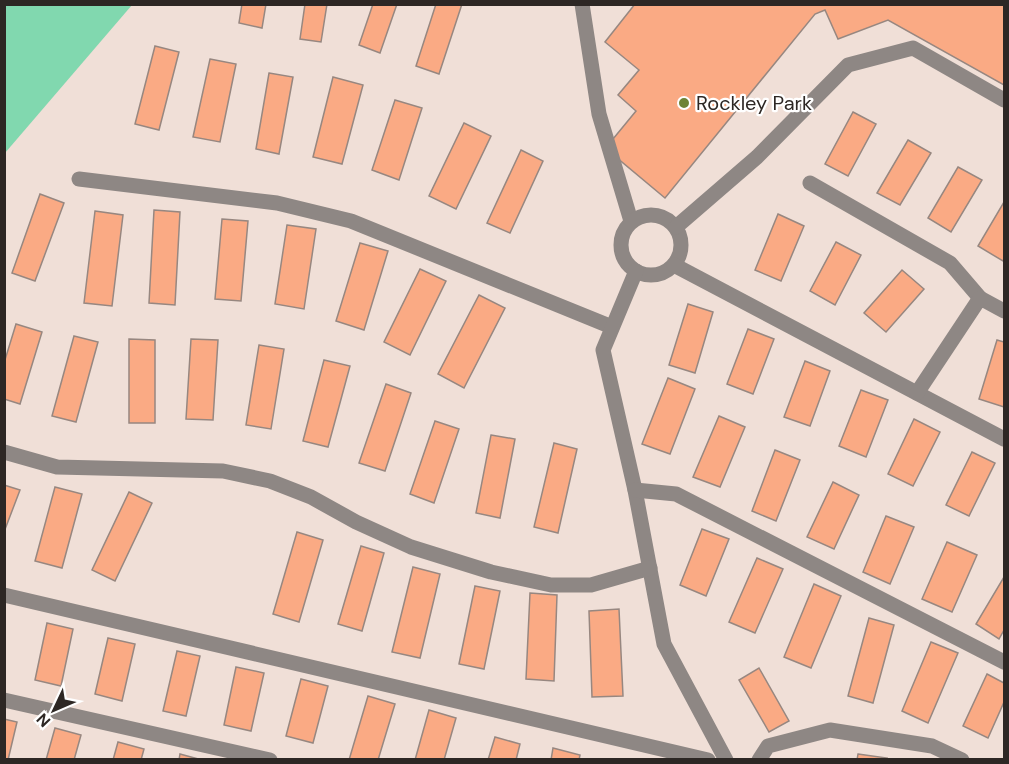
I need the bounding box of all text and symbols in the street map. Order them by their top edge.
place label: Rockley Park [696,90,812,116]
marker: Rockley Park [677,96,691,110]
north arrow [24,680,84,740]
text: N [32,709,55,732]

